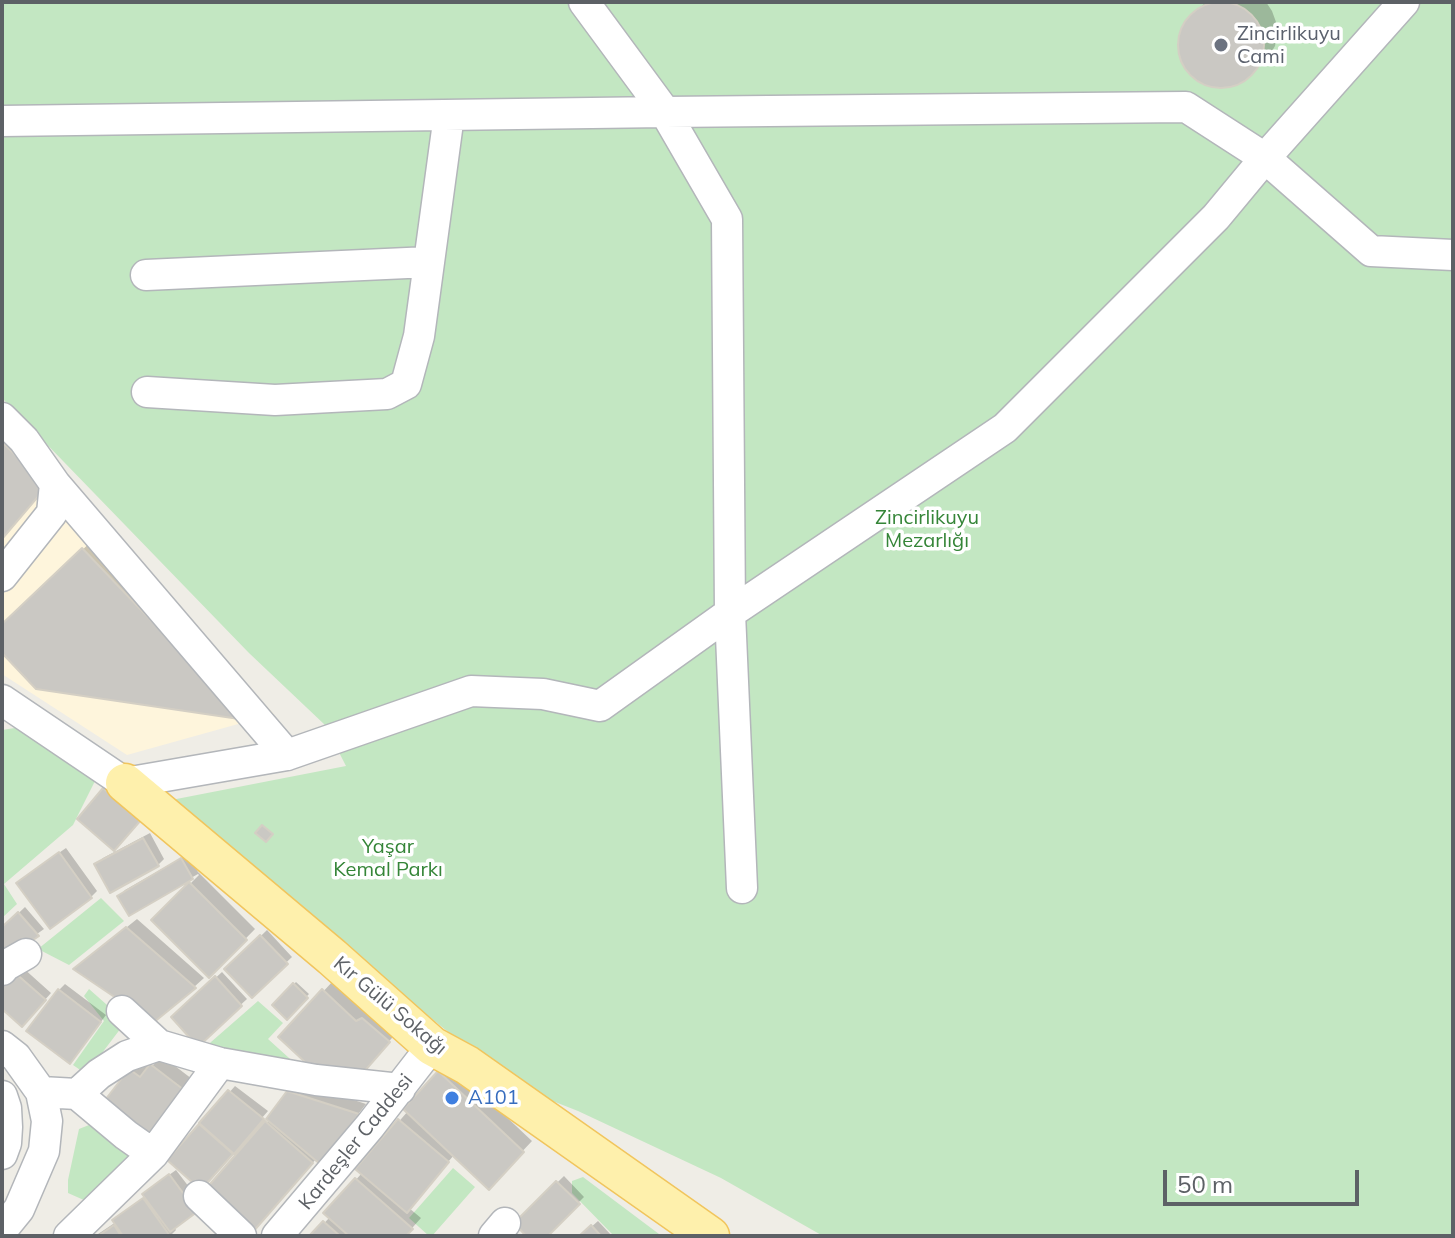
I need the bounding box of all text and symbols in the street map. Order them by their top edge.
place label: Zincirlikuyu Cami [1237,22,1341,69]
marker: Zincirlikuyu Cami [1212,36,1230,54]
park label: Zincirlikuyu Mezarlığı [875,506,979,553]
park label: Yaşar Kemal Parkı [333,835,443,882]
street label: Kır Gülü Sokağı [328,952,452,1060]
street label: Kardeşler Caddesi [294,1069,418,1215]
place label: A101 [468,1086,519,1110]
marker: A101 [443,1089,461,1107]
scale bar [1167,1154,1363,1204]
text: 50 m [1177,1169,1233,1199]

